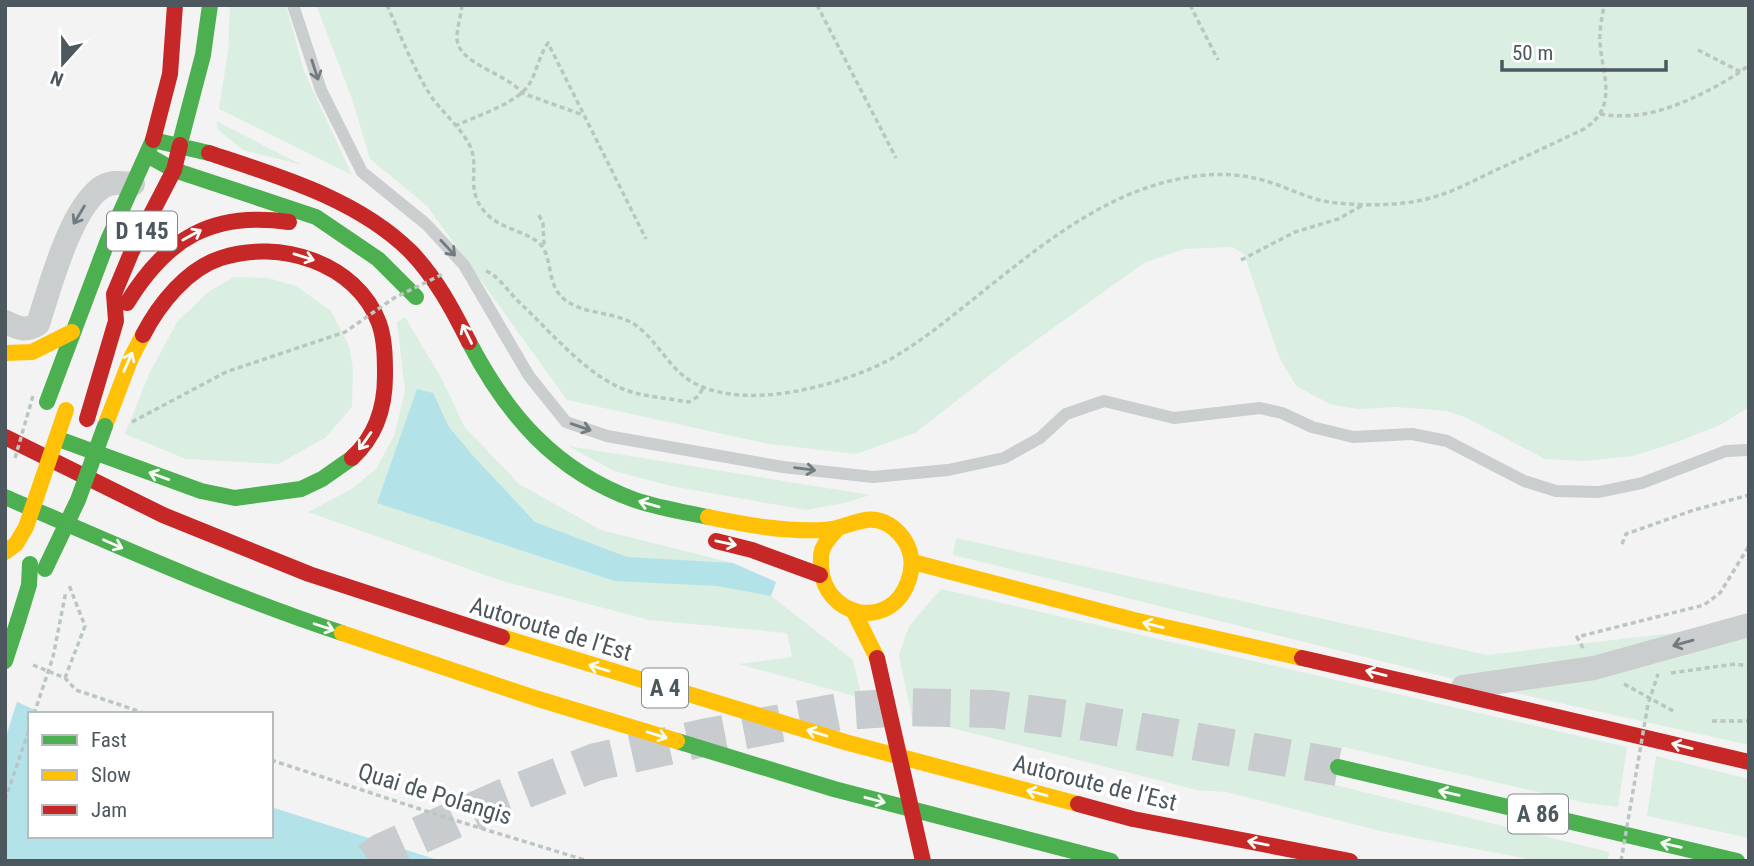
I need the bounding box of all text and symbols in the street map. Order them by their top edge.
north arrow [28,28,98,98]
scale bar [1502,28,1666,72]
text: 50 m [1512,41,1553,65]
one-way arrow [309,59,322,81]
text: N [48,66,67,91]
one-way arrow [72,204,86,224]
road number: D 145 [107,212,177,250]
one-way arrow [182,228,202,242]
one-way arrow [440,239,456,257]
one-way arrow [292,252,314,264]
one-way arrow [460,324,473,345]
one-way arrow [122,352,135,373]
one-way arrow [570,422,592,434]
one-way arrow [358,431,372,450]
one-way arrow [793,463,816,476]
one-way arrow [149,468,171,481]
one-way arrow [638,496,660,509]
one-way arrow [714,537,737,551]
one-way arrow [101,538,123,551]
street label: Autoroute de l’Est [467,591,635,667]
one-way arrow [1142,618,1165,631]
one-way arrow [313,622,335,634]
one-way arrow [1672,638,1694,651]
one-way arrow [589,660,611,673]
one-way arrow [1365,666,1387,679]
road number: A 4 [642,668,688,708]
legend [28,712,273,838]
one-way arrow [806,726,828,739]
text: Fast [91,728,127,752]
one-way arrow [646,730,668,743]
one-way arrow [1672,739,1694,752]
street label: Autoroute de l’Est [1010,749,1180,817]
street label: Quai de Polangis [355,757,515,831]
text: Slow [91,763,131,787]
one-way arrow [1026,786,1049,799]
one-way arrow [1439,786,1461,799]
one-way arrow [864,794,886,807]
road number: A 86 [1508,794,1568,834]
text: Jam [91,798,127,822]
one-way arrow [1247,836,1270,850]
one-way arrow [1660,838,1683,851]

